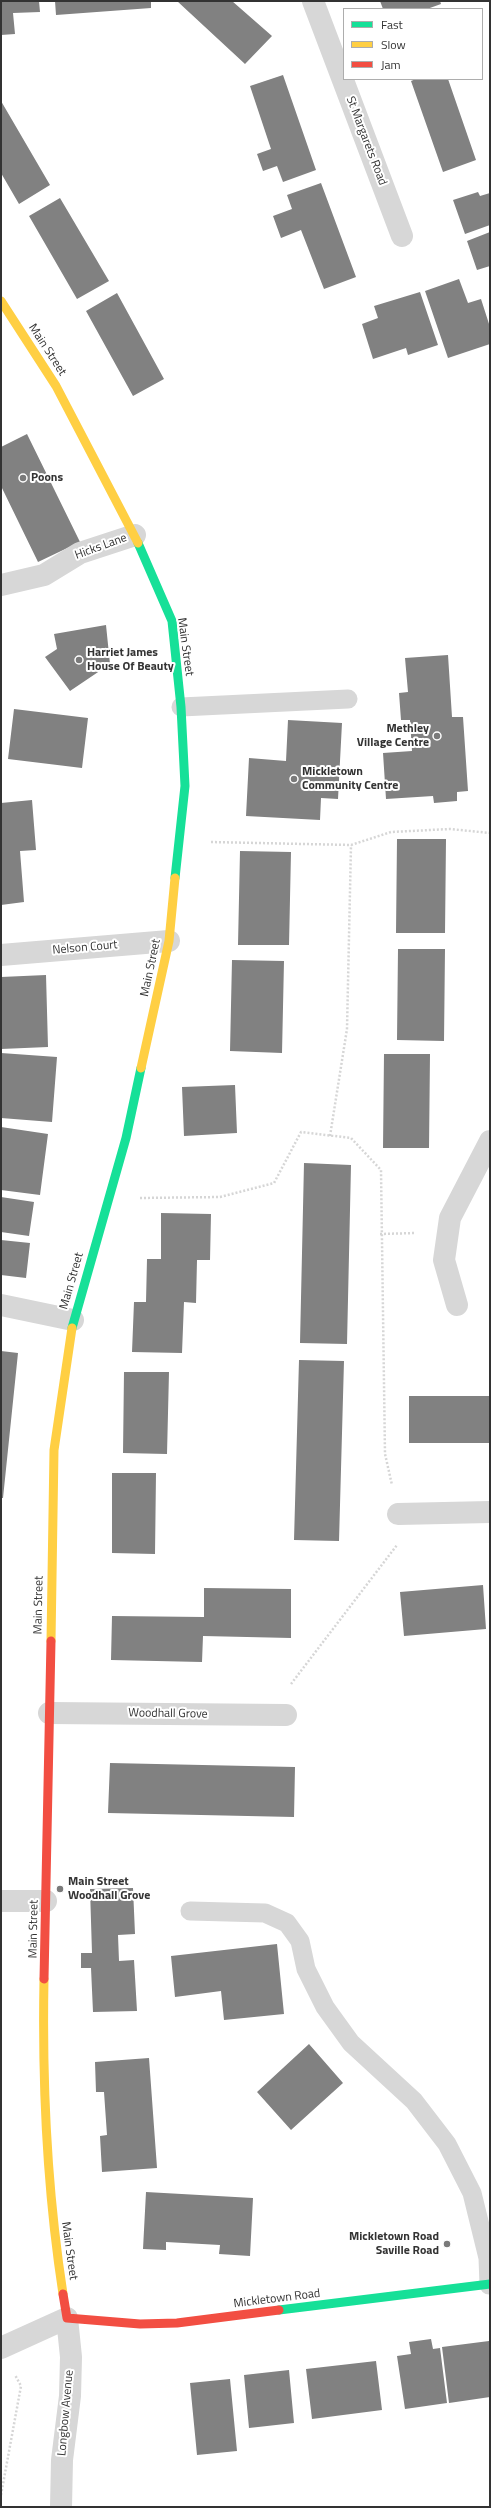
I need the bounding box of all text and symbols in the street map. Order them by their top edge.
legend [343,8,483,80]
text: Fast [381,15,403,34]
text: Slow [381,35,406,54]
text: Jam [381,55,401,74]
street label: St Margarets Road [342,95,390,187]
street label: Main Street [25,321,69,379]
place label: Poons [31,471,63,485]
marker: Poons [18,473,28,483]
street label: Hicks Lane [73,531,129,563]
street label: Main Street [174,617,196,677]
place label: Harriet James House Of Beauty [87,646,174,674]
marker: Harriet James House Of Beauty [74,655,84,665]
place label: Methley Village Centre [357,722,429,750]
marker: Methley Village Centre [432,731,442,741]
place label: Mickletown Community Centre [302,765,398,793]
marker: Mickletown Community Centre [289,774,299,784]
street label: Nelson Court [52,938,118,958]
street label: Main Street [138,938,164,998]
street label: Main Street [57,1251,87,1311]
street label: Main Street [31,1576,47,1634]
street label: Woodhall Grove [128,1706,208,1722]
place label: Main Street Woodhall Grove [68,1875,150,1903]
marker: Main Street Woodhall Grove [55,1884,65,1894]
street label: Main Street [26,1900,42,1958]
street label: Main Street [58,2221,80,2281]
place label: Mickletown Road Saville Road [349,2230,439,2258]
marker: Mickletown Road Saville Road [442,2239,452,2249]
street label: Mickletown Road [233,2287,321,2311]
street label: Longbow Avenue [55,2369,77,2457]

